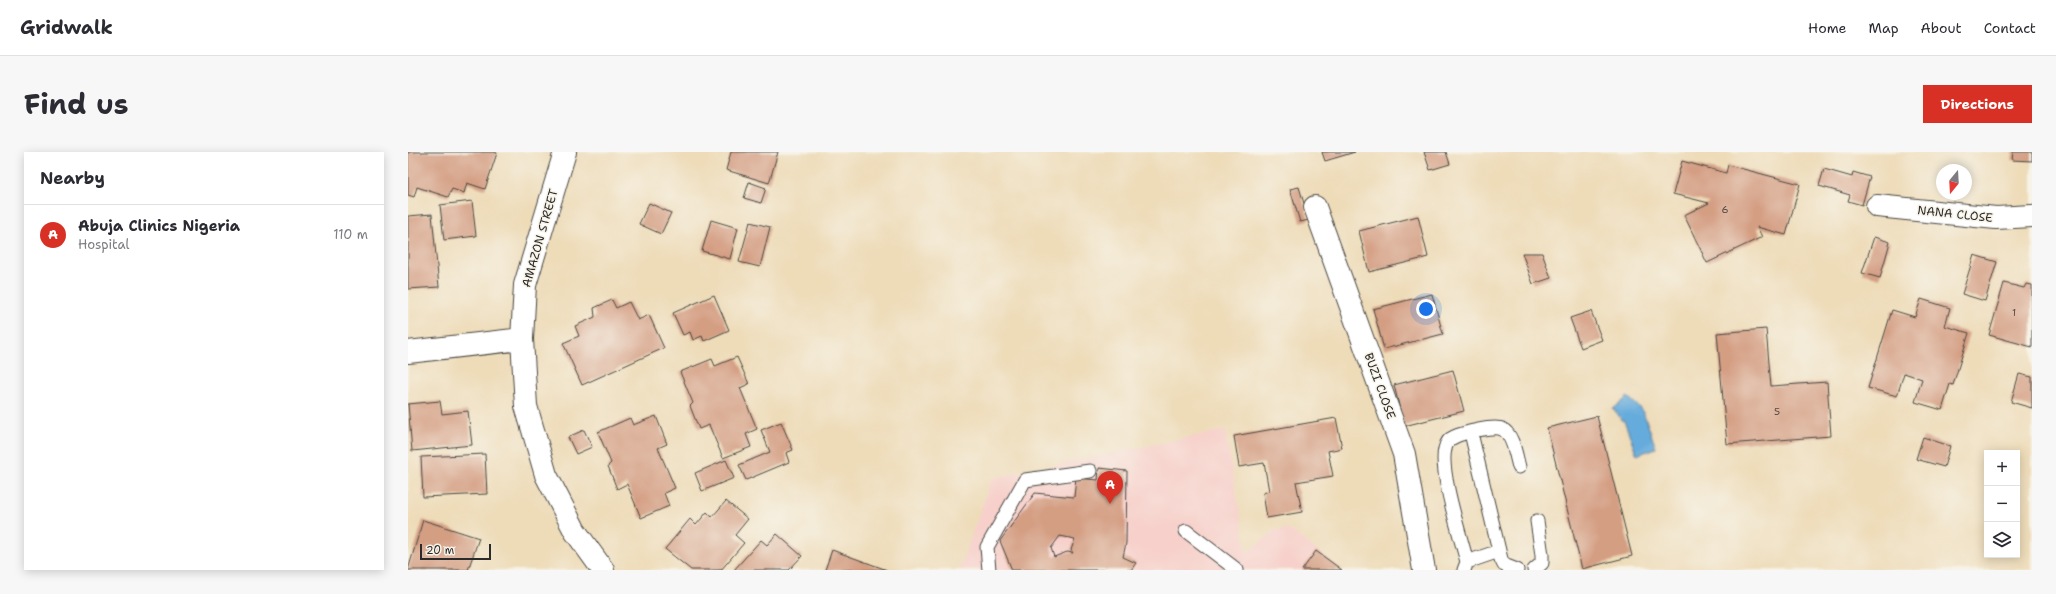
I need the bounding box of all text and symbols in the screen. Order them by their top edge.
text: Gridwalk [20,15,113,40]
text: Home [1808,19,1847,37]
text: Map [1869,19,1899,37]
text: About [1921,19,1962,37]
text: Contact [1984,19,2036,37]
text: Find us [24,85,129,123]
button: Directions [1923,85,2032,123]
north arrow [1936,164,1972,200]
text: Nearby [40,167,105,189]
street label: AMAZON STREET [518,186,562,289]
street label: NANA CLOSE [1916,202,1994,226]
house number: 6 [1722,203,1729,216]
text: Abuja Clinics Nigeria [78,216,240,236]
text: A [48,226,58,243]
text: 110 m [333,226,368,243]
text: Hospital [78,236,129,253]
your location [1416,299,1436,319]
house number: 1 [2012,306,2016,319]
street label: BUZI CLOSE [1361,351,1399,421]
house number: 5 [1774,405,1780,418]
map controls [1984,450,2020,558]
button: + [1984,450,2020,486]
pin: A [1097,471,1123,504]
button: − [1984,486,2020,522]
button: layers [1984,522,2020,558]
scale bar [420,542,491,561]
text: 20 m [426,543,454,558]

